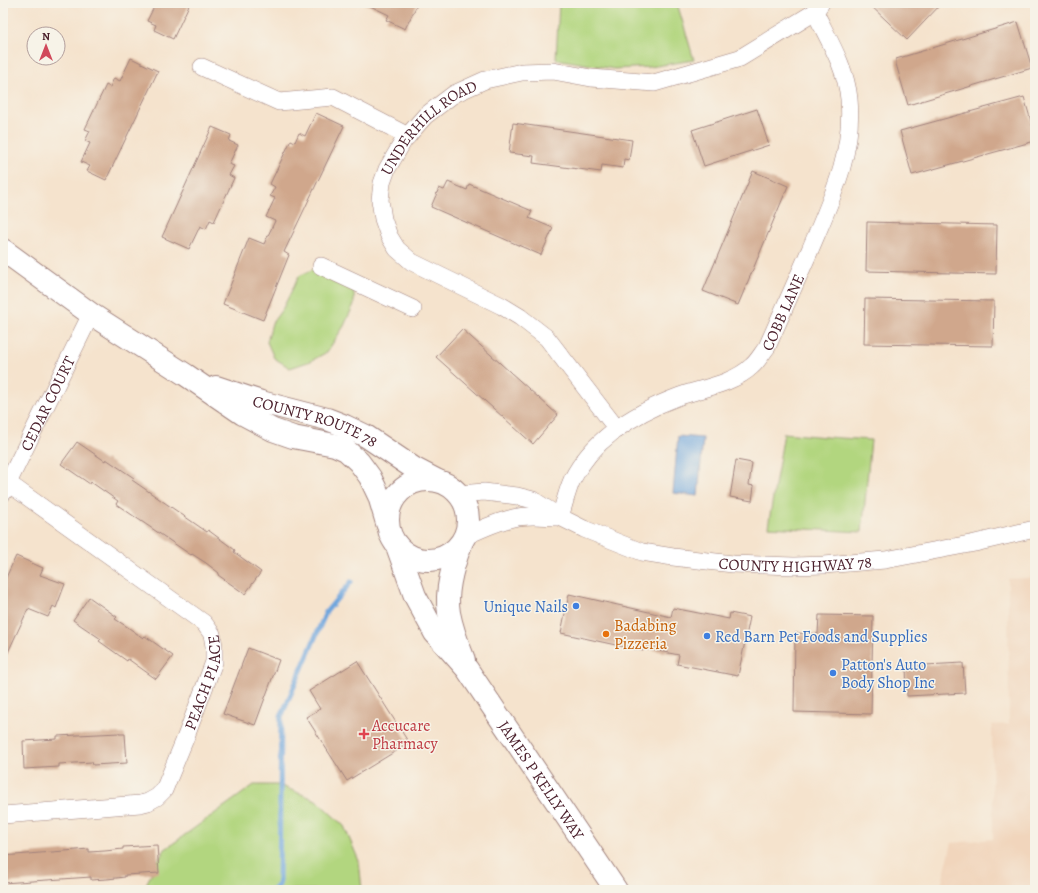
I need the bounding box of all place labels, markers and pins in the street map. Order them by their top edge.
place label: Unique Nails [483,596,568,618]
marker: Unique Nails [571,601,581,611]
place label: Badabing Pizzeria [614,615,676,655]
place label: Red Barn Pet Foods and Supplies [715,626,928,648]
marker: Badabing Pizzeria [601,629,611,639]
marker: Red Barn Pet Foods and Supplies [702,631,712,641]
place label: Patton's Auto Body Shop Inc [841,654,935,694]
marker: Patton's Auto Body Shop Inc [828,668,838,678]
place label: Accucare Pharmacy [371,715,438,755]
marker: Accucare Pharmacy [359,729,369,739]

